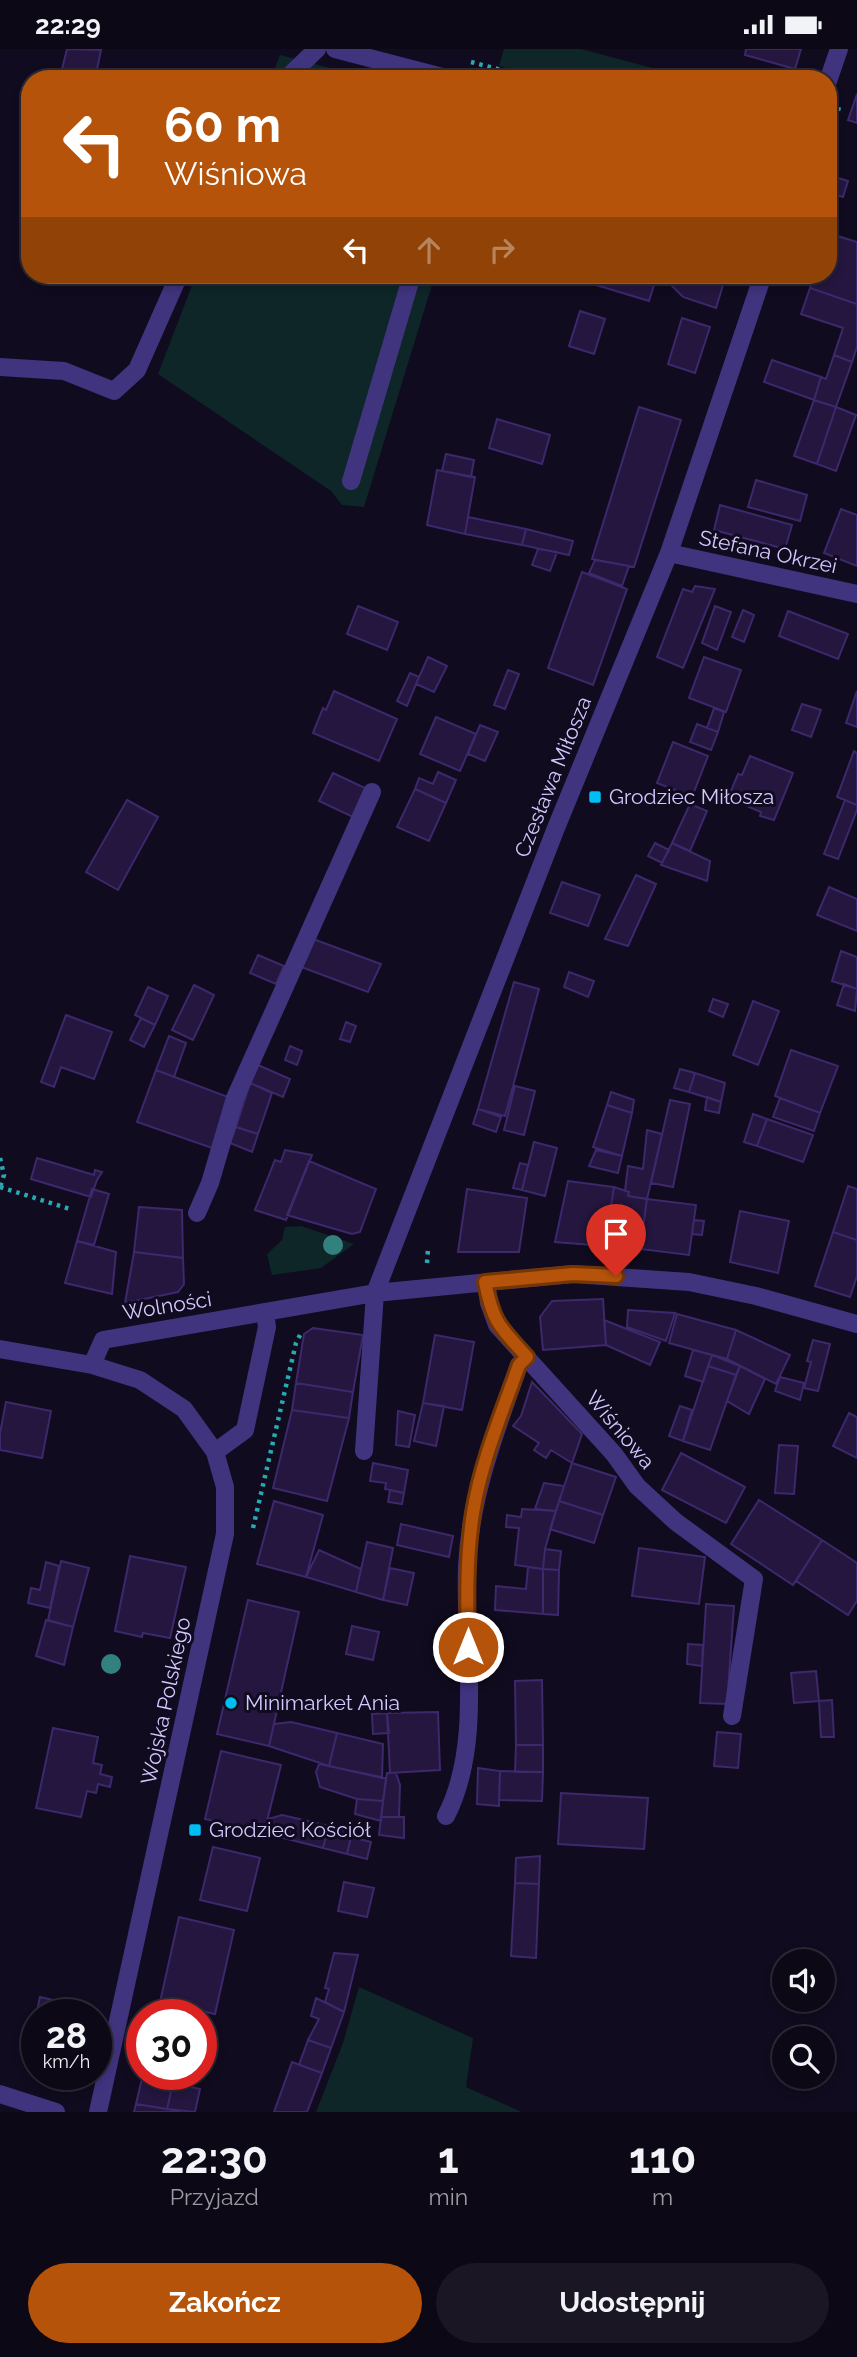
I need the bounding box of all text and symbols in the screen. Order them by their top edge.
text: 22:29 [35,10,101,40]
text: 60 m [164,96,281,153]
icon: left [49,98,140,189]
text: Wiśniowa [164,155,307,192]
icon: left [337,231,375,269]
icon: ahead [410,231,448,269]
icon: right [483,231,521,269]
street label: Stefana Okrzei [697,525,839,578]
street label: Czesława Miłosza [509,693,596,861]
place label: Grodziec Miłosza [609,784,774,809]
marker: Grodziec Miłosza [587,789,603,805]
pin [586,1204,646,1276]
icon: arrive [597,1215,635,1253]
street label: Wolności [121,1286,213,1325]
street label: Wiśniowa [581,1386,660,1474]
position arrow [431,1610,505,1684]
street label: Wojska Polskiego [136,1615,195,1787]
place label: Minimarket Ania [245,1690,400,1715]
marker: Minimarket Ania [223,1695,239,1711]
place label: Grodziec Kościół [209,1817,372,1842]
marker: Grodziec Kościół [187,1822,203,1838]
map controls [772,1949,835,2089]
button: sound [772,1949,835,2012]
speed limit sign: 30 [126,1999,217,2090]
text: 28 [46,2015,87,2056]
button: search [772,2026,835,2089]
text: km/h [43,2051,90,2072]
text: 22:30 [161,2134,268,2183]
text: 1 [438,2134,459,2183]
text: 110 [629,2134,696,2183]
text: Przyjazd [170,2183,259,2210]
text: min [429,2183,468,2210]
text: m [652,2183,673,2210]
button: Zakończ [28,2263,422,2343]
button: Udostępnij [436,2263,829,2343]

